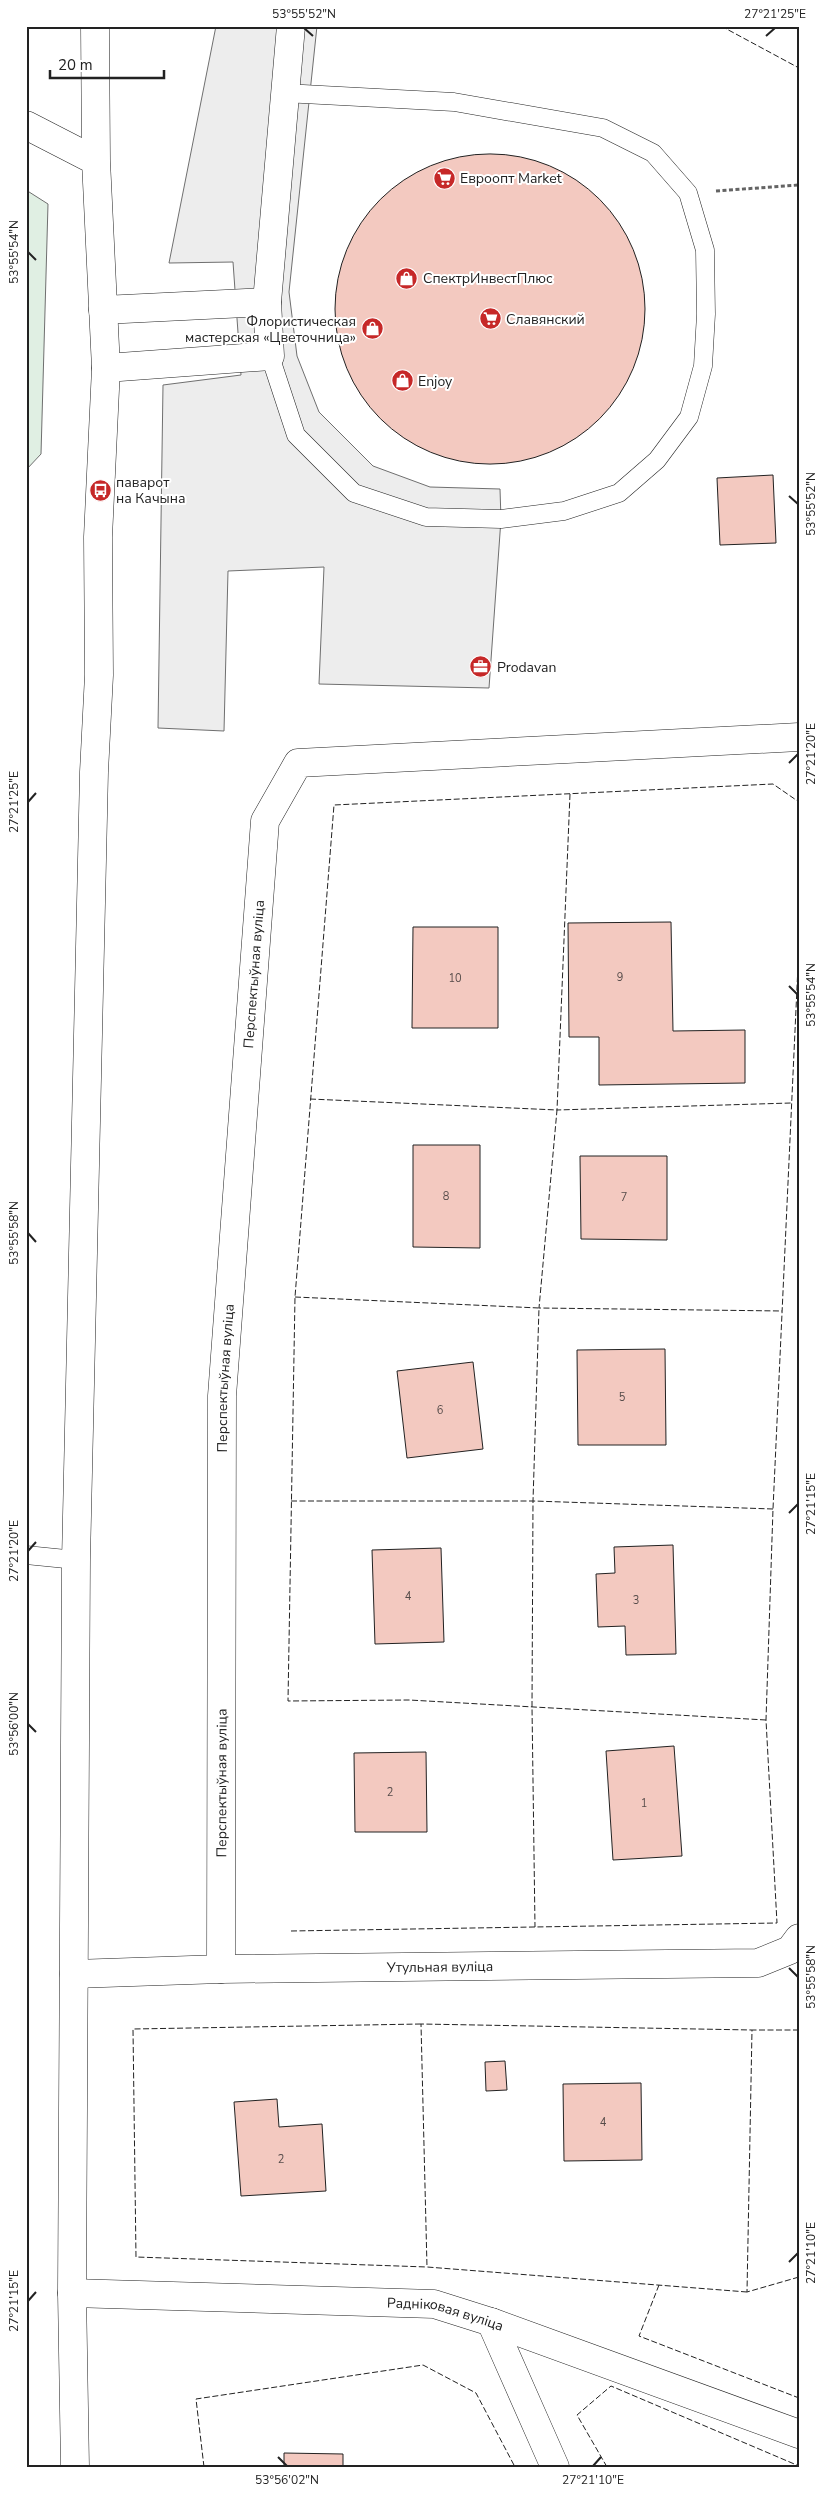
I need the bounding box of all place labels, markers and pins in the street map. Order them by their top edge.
supermarket icon: Евроопт Market [432,166,456,190]
place label: Евроопт Market [460,169,562,188]
shop icon: СпектрИнвестПлюс [395,266,419,290]
place label: СпектрИнвестПлюс [423,269,553,288]
supermarket icon: Славянский [478,307,502,331]
place label: Славянский [506,310,585,329]
place label: Флористическая мастерская «Цветочница» [185,312,356,347]
shop icon: Флористическая мастерская «Цветочница» [360,317,384,341]
shop icon: Enjoy [390,369,414,393]
place label: Enjoy [418,372,453,391]
place label: паварот на Качына [116,473,186,508]
bus stop icon: паварот на Качына [88,478,112,502]
office icon: Prodavan [469,655,493,679]
place label: Prodavan [497,658,556,677]

